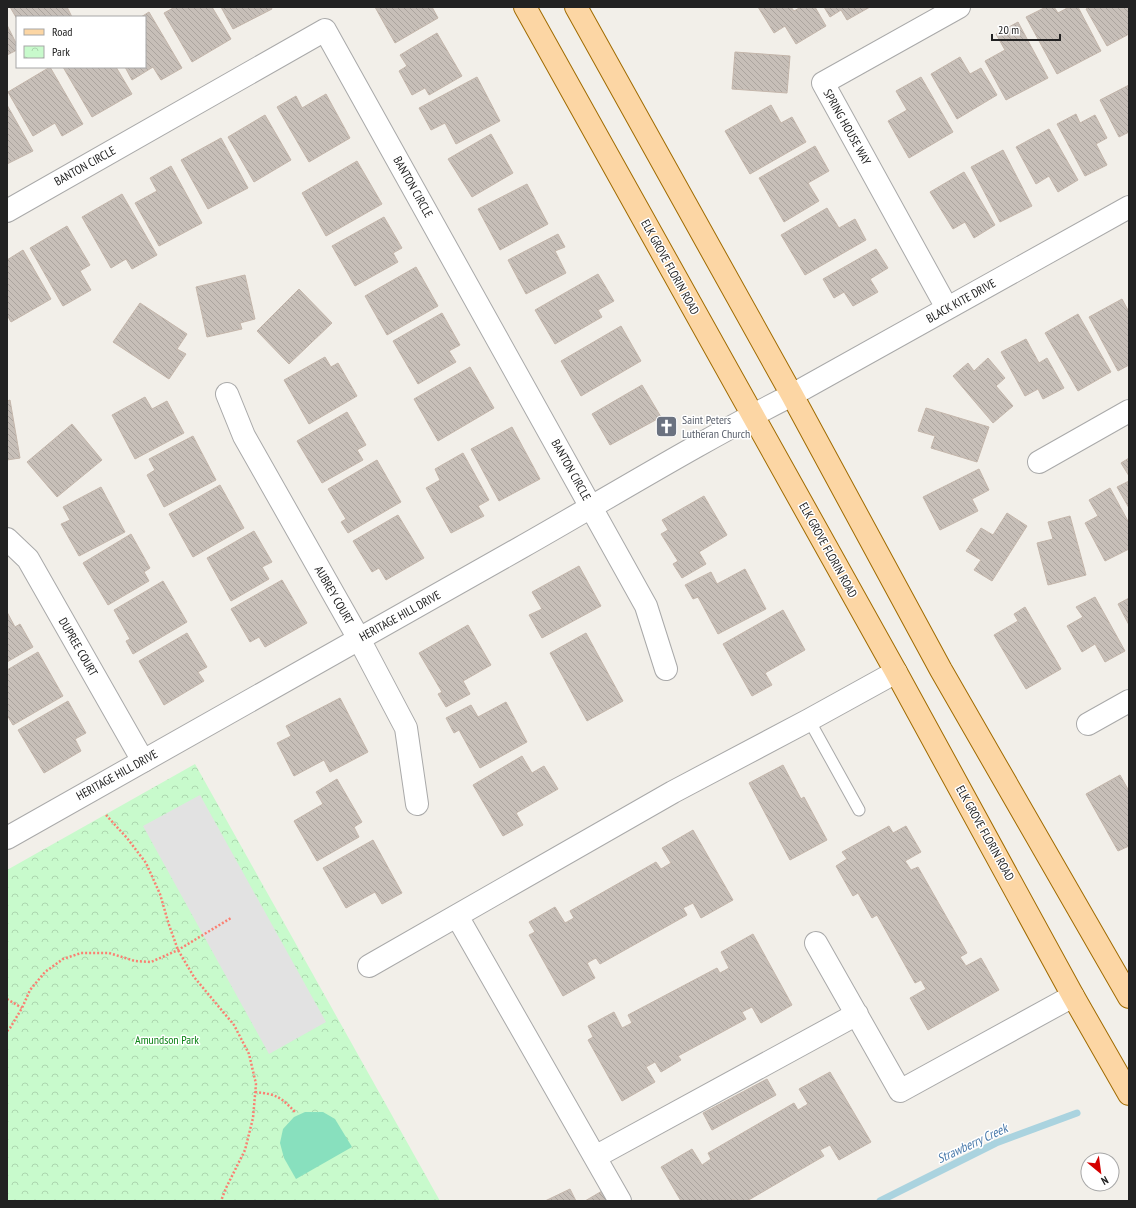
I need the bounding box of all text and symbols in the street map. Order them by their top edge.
legend [16,16,146,68]
scale bar [992,16,1060,42]
text: 20 m [998,22,1019,37]
text: Road [52,24,72,39]
text: Park [52,44,70,59]
street label: SPRING HOUSE WAY [820,86,875,168]
street label: BANTON CIRCLE [52,143,118,189]
street label: BANTON CIRCLE [390,154,436,220]
street label: ELK GROVE FLORIN ROAD [638,217,703,317]
street label: BLACK KITE DRIVE [923,275,998,326]
place label: Saint Peters Lutheran Church [682,412,750,441]
church icon: Saint Peters Lutheran Church [654,414,680,440]
street label: BANTON CIRCLE [548,437,594,503]
street label: ELK GROVE FLORIN ROAD [796,500,861,600]
street label: AUBREY COURT [312,563,357,627]
street label: HERITAGE HILL DRIVE [356,587,443,644]
street label: DUPREE COURT [56,615,102,679]
street label: HERITAGE HILL DRIVE [73,746,160,803]
street label: ELK GROVE FLORIN ROAD [953,783,1018,883]
park label: Amundson Park [135,1032,199,1047]
water label: Strawberry Creek [934,1119,1012,1167]
north arrow [1080,1152,1120,1192]
text: N [1099,1173,1111,1188]

